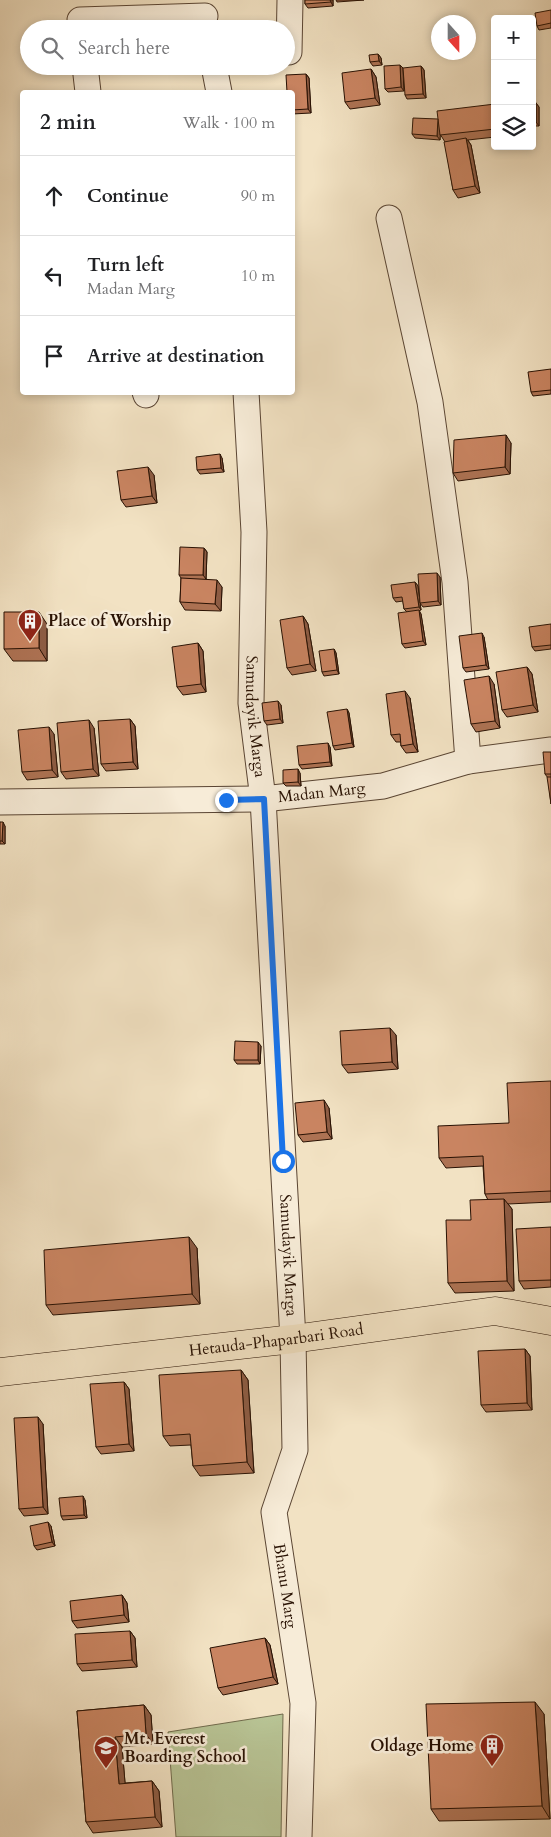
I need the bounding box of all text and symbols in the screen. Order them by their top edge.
north arrow [431,15,476,60]
map controls [491,15,536,150]
button: + [491,15,536,60]
search box [20,20,295,75]
icon: search [38,34,66,62]
text: Search here [78,35,170,61]
button: − [491,60,536,105]
button: layers [491,105,536,150]
text: 2 min [40,108,96,137]
text: Walk · 100 m [183,112,275,134]
icon: ahead [40,182,68,210]
text: Continue [87,183,169,209]
text: 90 m [241,185,275,207]
text: Turn left [87,252,164,278]
icon: left [40,262,68,290]
text: 10 m [241,265,275,287]
text: Madan Marg [87,278,175,300]
icon: arrive [40,342,68,370]
text: Arrive at destination [87,343,264,369]
building icon: Place of Worship [17,608,43,642]
place label: Place of Worship [48,610,172,632]
street label: Samudayik Marga [240,655,271,779]
street label: Madan Marg [277,777,366,808]
route end [215,789,238,812]
route start [272,1150,295,1173]
street label: Samudayik Marga [274,1194,303,1317]
street label: Hetauda-Phaparbari Road [188,1318,365,1362]
street label: Bhanu Marg [268,1542,303,1630]
place label: Mt. Everest Boarding School [124,1728,247,1768]
building icon: Oldage Home [479,1733,505,1767]
school or university icon: Mt. Everest Boarding School [93,1735,119,1769]
place label: Oldage Home [370,1735,474,1757]

